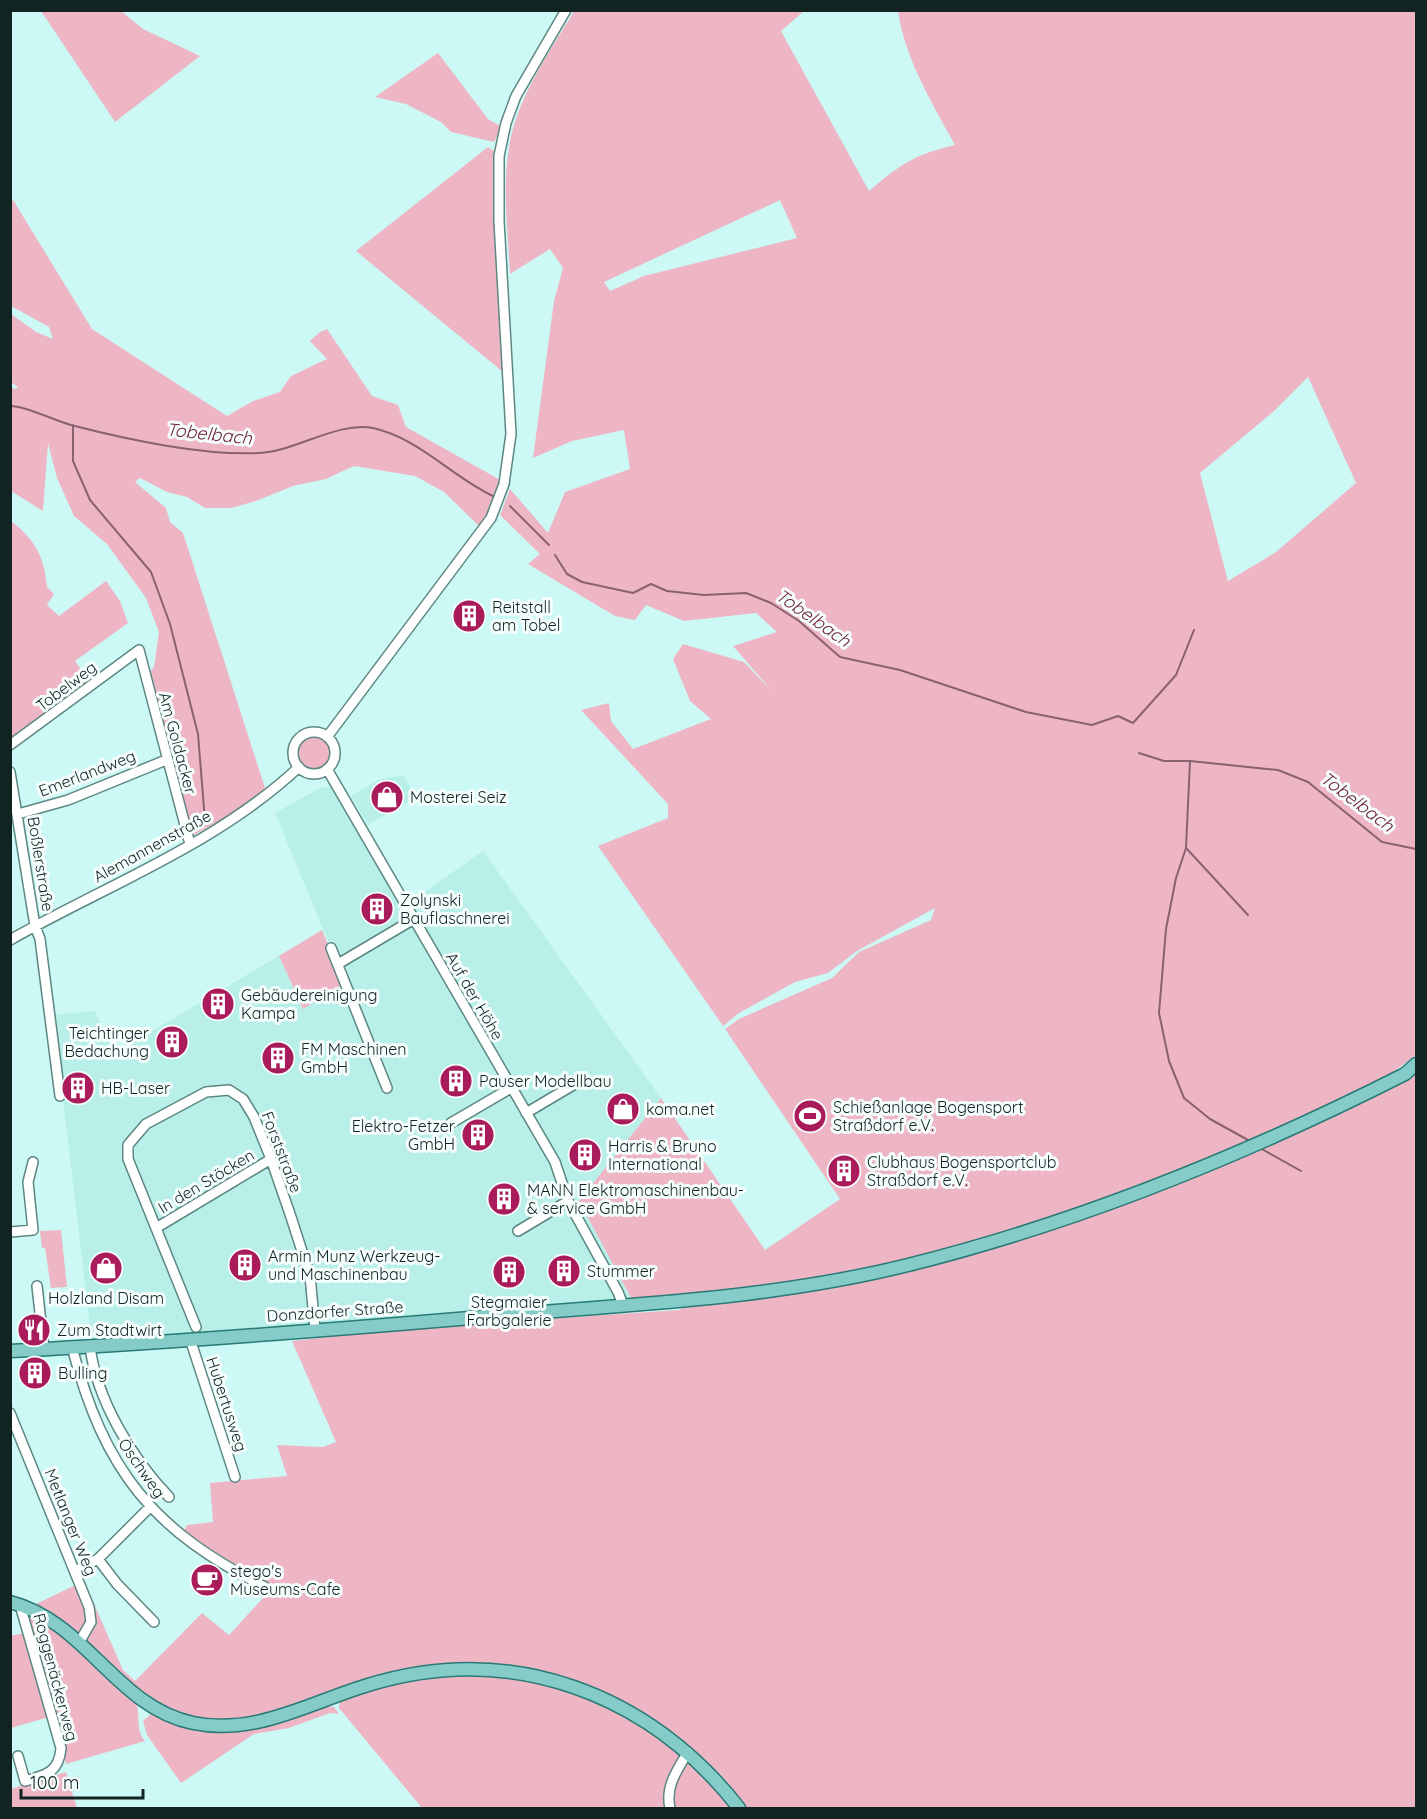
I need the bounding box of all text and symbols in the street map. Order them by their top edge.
water label: Tobelbach [165,418,254,450]
water label: Tobelbach [771,583,856,652]
place label: Reitstall am Tobel [492,597,560,635]
building icon: Reitstall am Tobel [451,598,487,634]
street label: Tobelweg [32,657,100,715]
street label: Am Goldacker [155,690,201,796]
street label: Emerlandweg [36,745,138,801]
water label: Tobelbach [1316,766,1399,837]
shop icon: Mosterei Seiz [369,779,405,815]
place label: Mosterei Seiz [410,787,507,807]
street label: Alemannenstraße [90,805,214,887]
street label: Boßlerstraße [24,815,58,913]
place label: Zolynski Bauflaschnerei [400,890,510,928]
building icon: Zolynski Bauflaschnerei [359,891,395,927]
street label: Auf der Höhe [442,949,508,1043]
place label: Gebäudereinigung Kampa [241,985,377,1023]
building icon: Gebäudereinigung Kampa [200,986,236,1022]
place label: Teichtinger Bedachung [64,1023,149,1061]
building icon: Teichtinger Bedachung [154,1024,190,1060]
place label: FM Maschinen GmbH [301,1039,406,1077]
building icon: FM Maschinen GmbH [260,1040,296,1076]
building icon: Pauser Modellbau [438,1063,474,1099]
building icon: HB-Laser [60,1070,96,1106]
place label: Pauser Modellbau [479,1071,612,1091]
place label: HB-Laser [101,1078,170,1098]
shop icon: koma.net [605,1091,641,1127]
place label: Schießanlage Bogensport Straßdorf e.V. [833,1097,1023,1135]
sports icon: Schießanlage Bogensport Straßdorf e.V. [792,1098,828,1134]
place label: koma.net [646,1099,715,1119]
street label: Forststraße [257,1109,307,1195]
place label: Elektro-Fetzer GmbH [352,1116,455,1154]
building icon: Elektro-Fetzer GmbH [460,1117,496,1153]
place label: Harris & Bruno International [608,1136,717,1174]
building icon: Harris & Bruno International [567,1137,603,1173]
street label: In den Stöcken [154,1144,258,1218]
place label: Clubhaus Bogensportclub Straßdorf e.V. [867,1152,1057,1190]
building icon: Clubhaus Bogensportclub Straßdorf e.V. [826,1153,862,1189]
place label: MANN Elektromaschinenbau- & service GmbH [527,1180,744,1218]
building icon: MANN Elektromaschinenbau- & service GmbH [486,1181,522,1217]
place label: Armin Munz Werkzeug- und Maschinenbau [268,1246,440,1284]
building icon: Armin Munz Werkzeug- und Maschinenbau [227,1247,263,1283]
shop icon: Holzland Disam [88,1250,124,1286]
building icon: Stummer [546,1253,582,1289]
building icon: Stegmaier Farbgalerie [491,1254,527,1290]
place label: Stummer [587,1261,655,1281]
place label: Holzland Disam [48,1288,164,1308]
place label: Stegmaier Farbgalerie [466,1292,552,1330]
street label: Donzdorfer Straße [266,1296,404,1326]
restaurant icon: Zum Stadtwirt [16,1312,52,1348]
place label: Zum Stadtwirt [57,1320,162,1340]
street label: Hubertusweg [202,1354,252,1454]
building icon: Bulling [17,1355,53,1391]
place label: Bulling [58,1363,108,1383]
street label: Öschweg [114,1434,170,1502]
street label: Metlanger Weg [40,1466,102,1578]
place label: stego's Museums-Cafe [230,1561,341,1599]
cafe icon: stego's Museums-Cafe [189,1562,225,1598]
street label: Roggenäckerweg [29,1611,83,1743]
scale bar [21,1762,142,1800]
text: 100 m [30,1771,79,1794]

